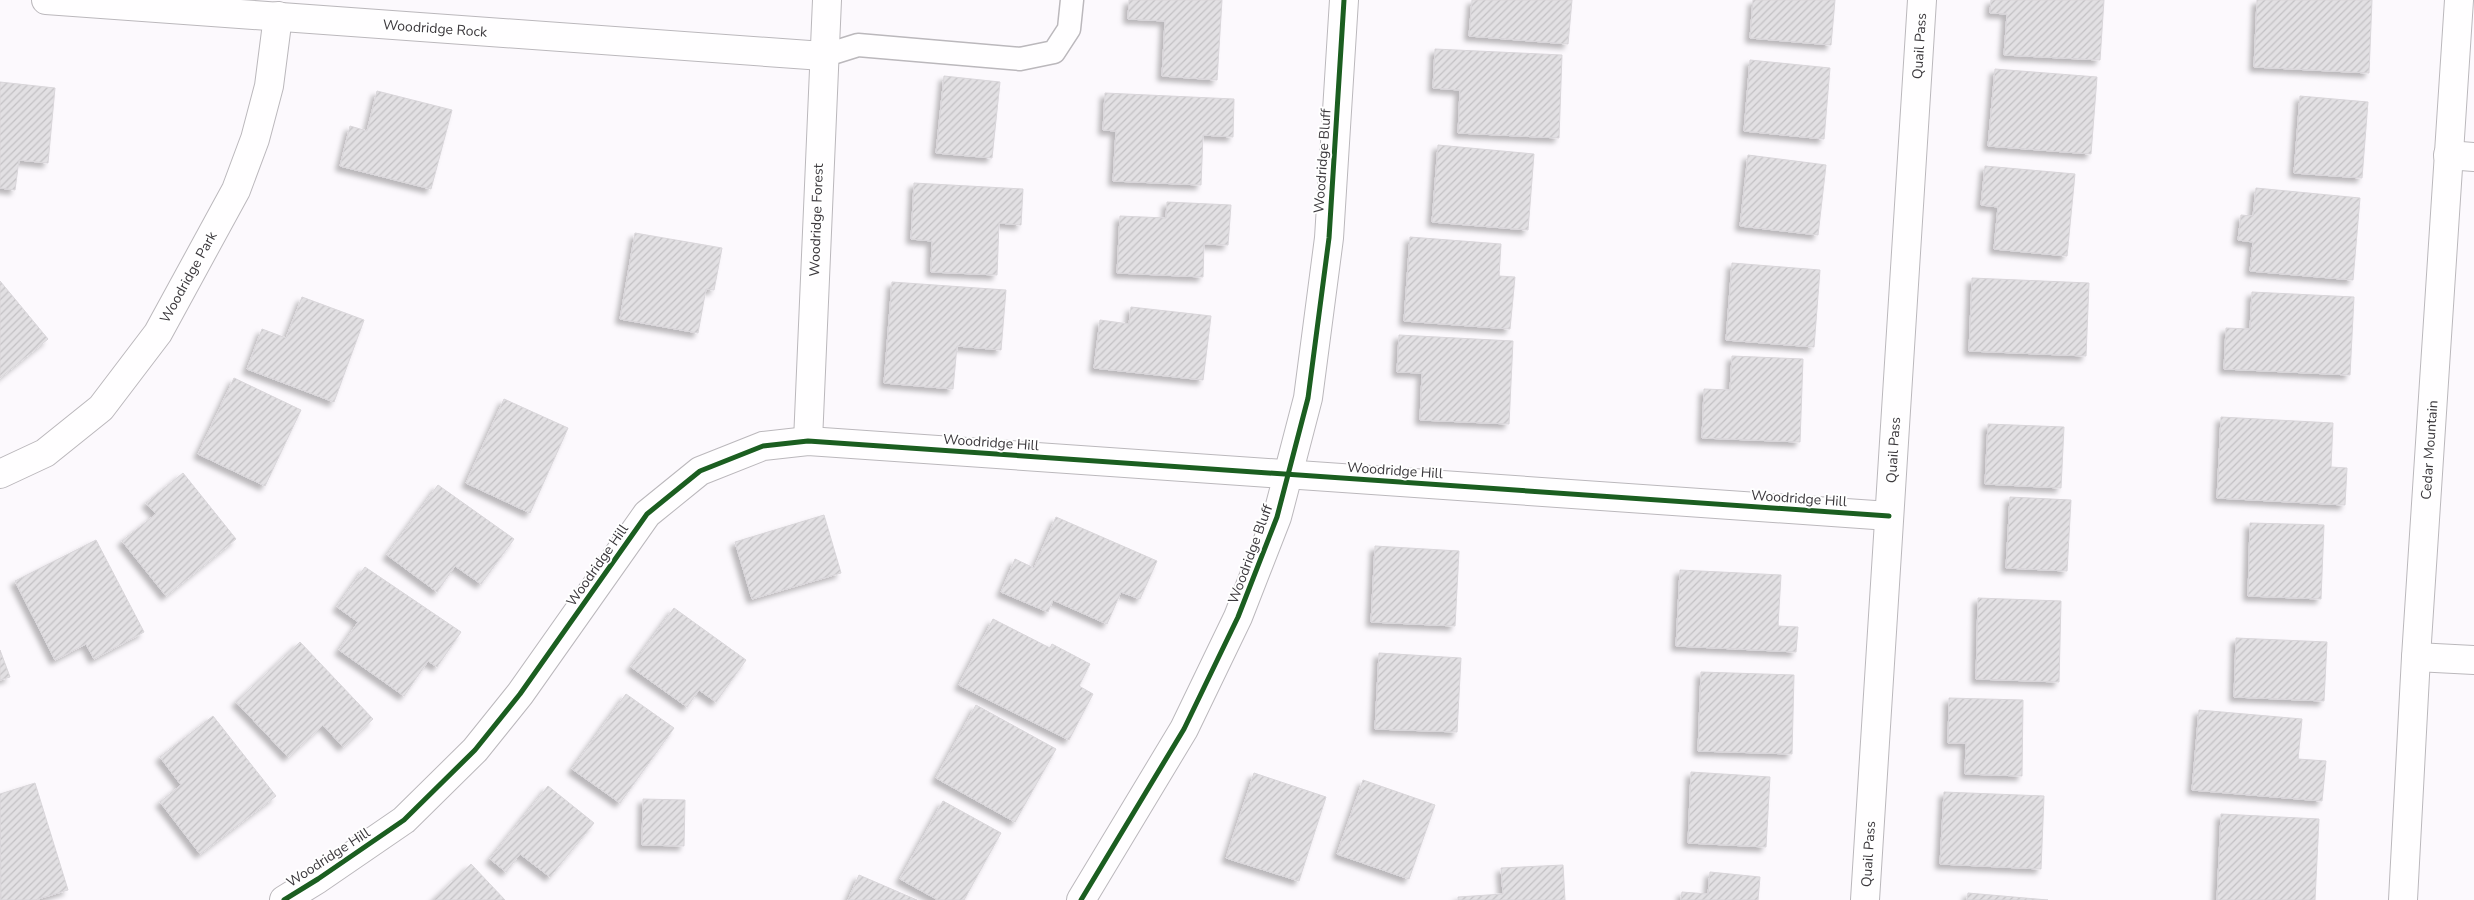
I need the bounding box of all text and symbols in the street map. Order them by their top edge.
street label: Quail Pass [1908,12,1931,80]
street label: Woodridge Rock [382,15,489,42]
street label: Woodridge Bluff [1309,108,1336,214]
street label: Woodridge Forest [805,163,828,277]
street label: Woodridge Park [155,227,222,326]
street label: Cedar Mountain [2417,400,2442,500]
street label: Quail Pass [1882,416,1905,484]
street label: Woodridge Hill [942,430,1040,455]
street label: Woodridge Hill [1346,458,1444,483]
street label: Woodridge Hill [1750,486,1848,511]
street label: Woodridge Bluff [1224,501,1277,607]
street label: Woodridge Hill [562,520,633,610]
street label: Quail Pass [1857,820,1880,888]
street label: Woodridge Hill [283,823,374,892]

